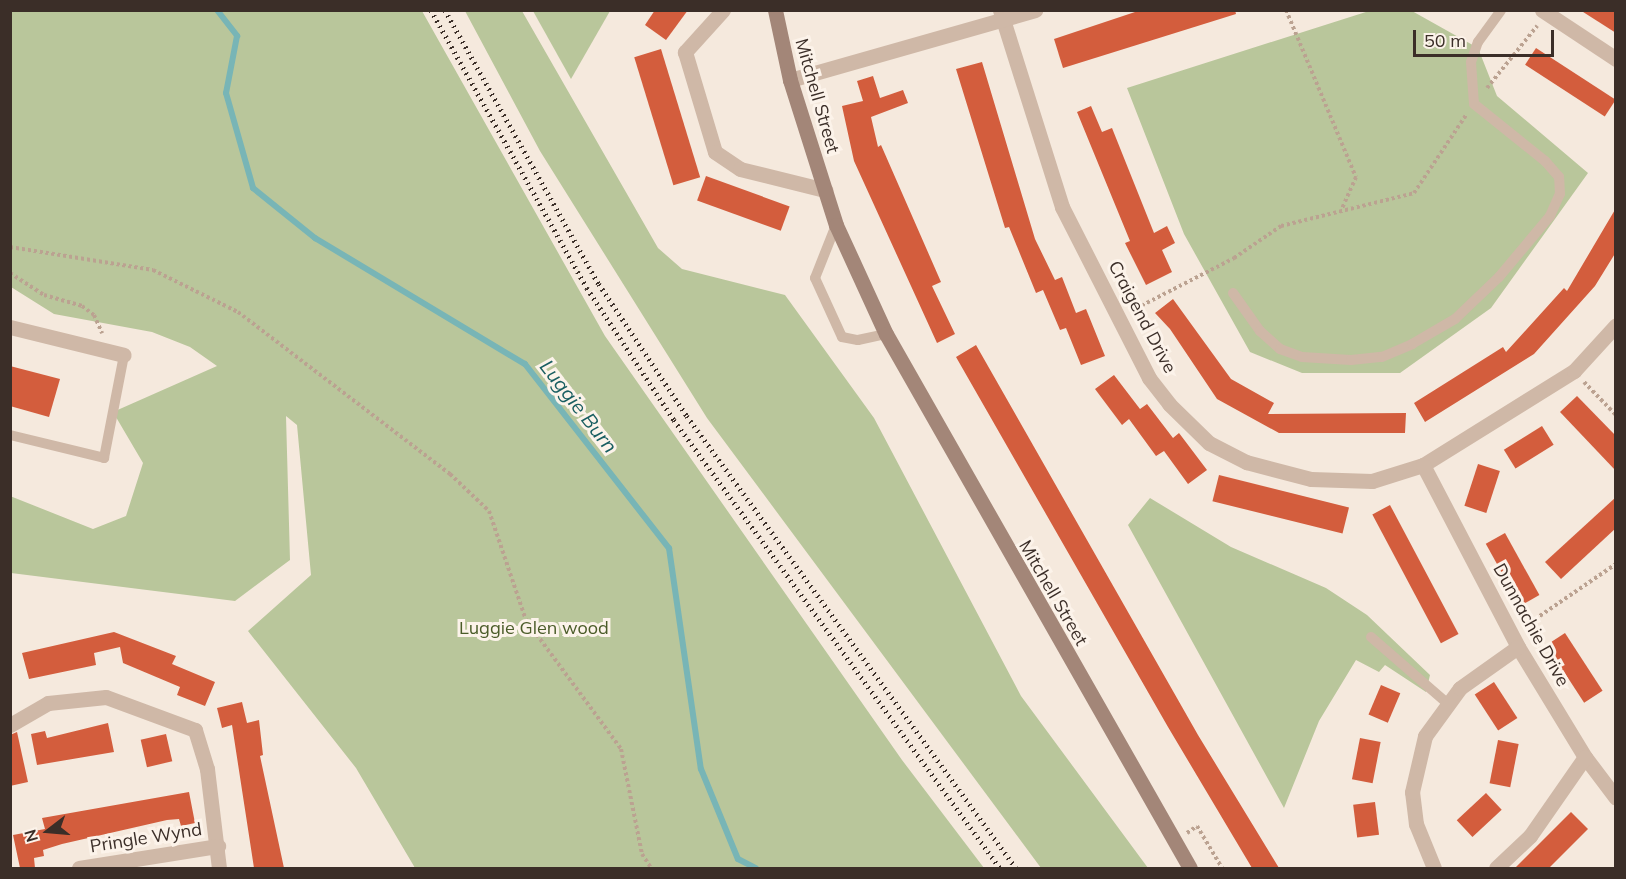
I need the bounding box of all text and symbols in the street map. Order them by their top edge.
scale bar [1416,18,1557,56]
text: 50 m [1424,29,1466,52]
street label: Mitchell Street [790,36,844,156]
street label: Craigend Drive [1103,257,1181,377]
water label: Luggie Burn [535,355,623,457]
street label: Mitchell Street [1014,536,1092,650]
street label: Dunnachie Drive [1488,560,1574,690]
park label: Luggie Glen wood [459,617,609,639]
north arrow [18,801,78,861]
street label: Pringle Wynd [89,818,203,858]
text: N [19,827,42,845]

